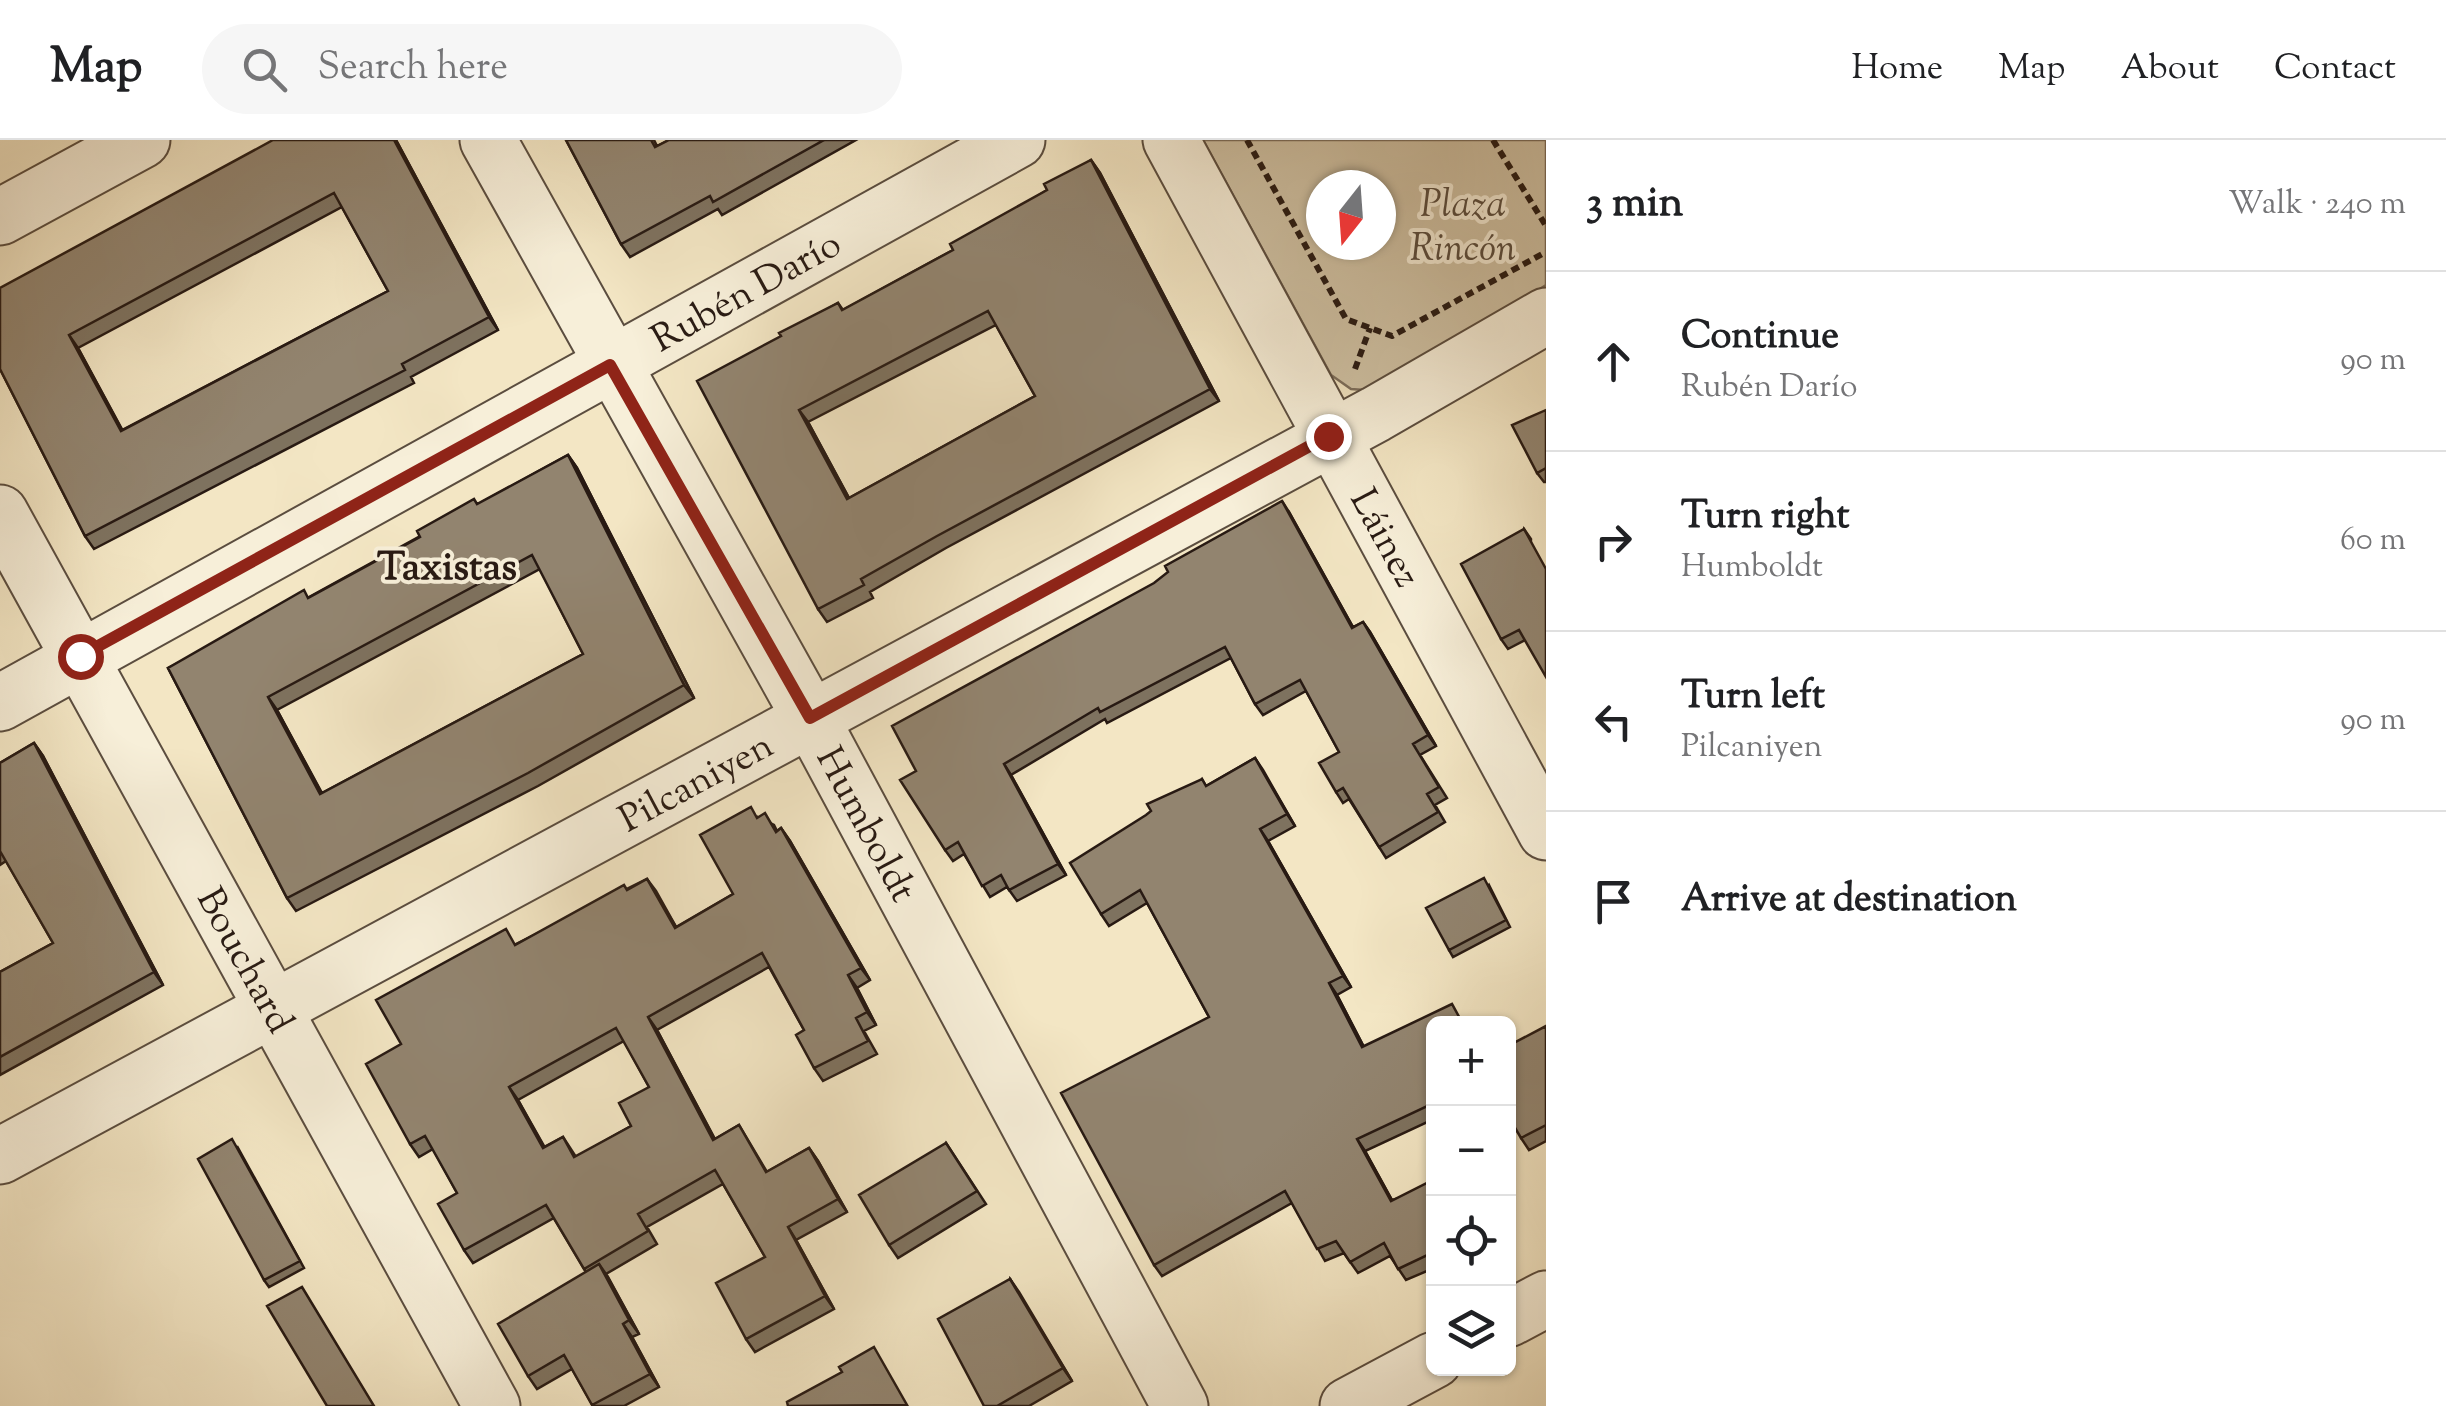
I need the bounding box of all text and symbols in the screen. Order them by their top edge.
search box [202,24,902,114]
text: Map [50,35,142,104]
icon: search [237,42,292,97]
text: Search here [317,42,508,96]
text: Home [1851,44,1943,95]
text: Map [1998,44,2066,95]
text: About [2121,44,2219,95]
text: Contact [2274,44,2396,95]
north arrow [1306,170,1396,260]
text: 3 min [1586,175,1683,235]
park label: Plaza Rincón [1410,180,1516,278]
text: Walk · 240 m [2228,182,2406,228]
street label: Rubén Darío [643,219,852,368]
text: Continue [1681,311,1839,365]
icon: ahead [1586,334,1641,389]
text: 90 m [2340,338,2406,384]
text: Rubén Darío [1681,365,1857,411]
route end [1306,414,1352,460]
street label: Láinez [1334,480,1432,599]
text: Turn right [1681,491,1849,545]
icon: right [1586,514,1641,569]
text: 60 m [2340,518,2406,564]
district label: Taxistas [377,541,517,598]
text: Humboldt [1681,545,1823,591]
route start [58,634,104,680]
text: Turn left [1681,671,1825,725]
icon: left [1586,694,1641,749]
text: 90 m [2340,698,2406,744]
street label: Pilcaniyen [610,721,784,848]
text: Pilcaniyen [1681,725,1823,771]
street label: Humboldt [800,739,928,913]
icon: arrive [1586,874,1641,929]
text: Arrive at destination [1681,874,2017,928]
street label: Bouchard [181,879,305,1044]
map controls [1426,1016,1516,1376]
button: + [1426,1016,1516,1106]
button: − [1426,1106,1516,1196]
button: locate [1426,1196,1516,1286]
button: layers [1426,1286,1516,1376]

